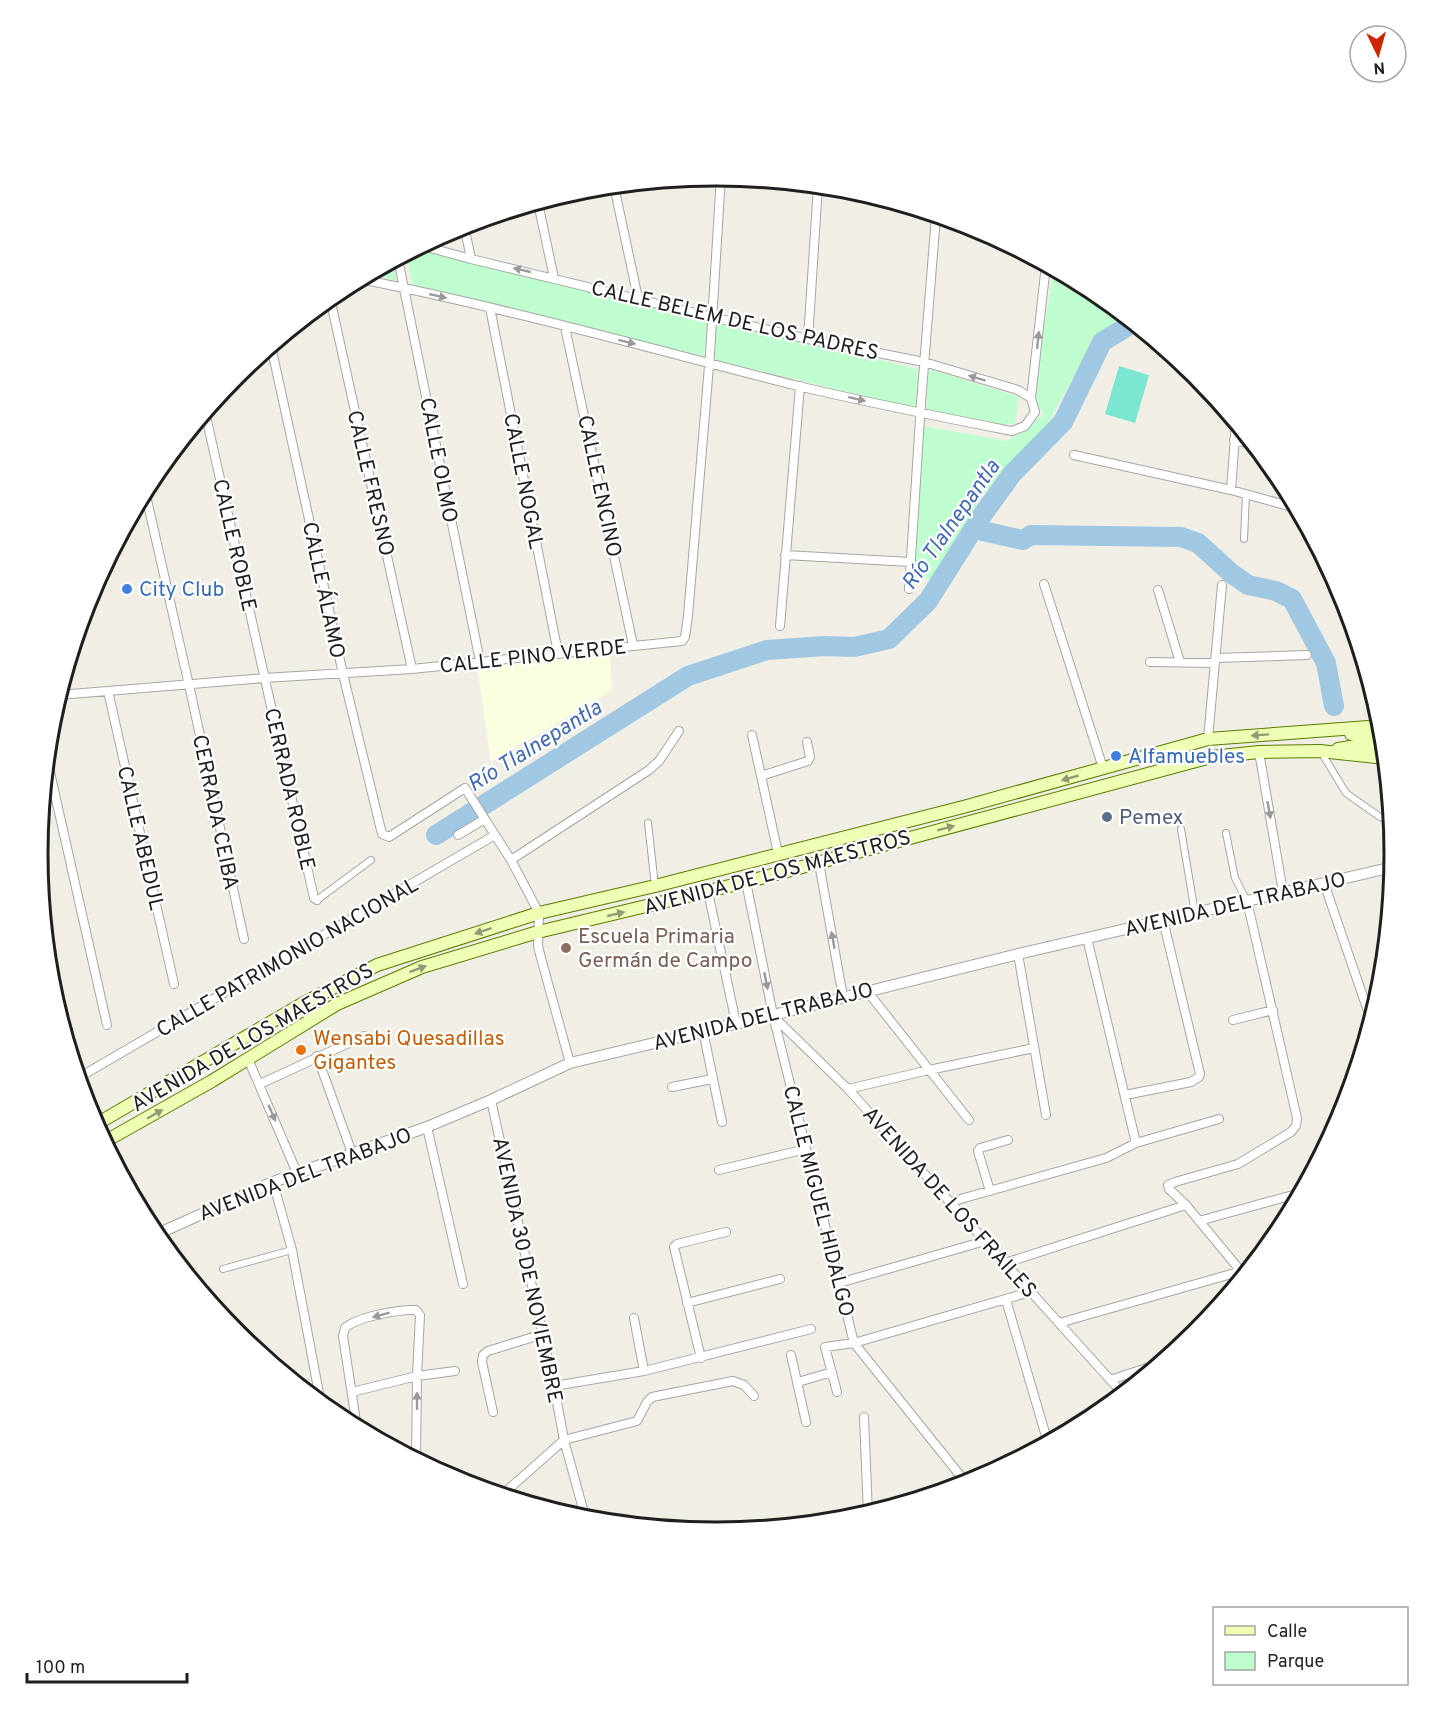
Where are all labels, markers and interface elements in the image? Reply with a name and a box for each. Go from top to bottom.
north arrow [1348,24,1408,84]
text: N [1373,56,1386,77]
one-way arrow [513,265,531,275]
street label: CALLE BELEM DE LOS PADRES [588,275,881,368]
one-way arrow [428,291,447,301]
one-way arrow [1033,331,1043,350]
one-way arrow [618,338,636,348]
one-way arrow [968,373,986,382]
street label: CALLE OLMO [412,395,463,525]
one-way arrow [848,395,867,404]
street label: CALLE FRESNO [340,408,399,559]
street label: CALLE NOGAL [496,411,549,552]
street label: CALLE ENCINO [570,413,627,560]
water label: Río Tlalnepantla [897,454,1007,596]
street label: CALLE ROBLE [205,476,262,614]
street label: CALLE ÁLAMO [295,519,351,661]
place label: City Club [139,577,224,604]
marker: City Club [120,582,134,596]
street label: CALLE PINO VERDE [438,634,628,681]
water label: Río Tlalnepantla [463,695,608,799]
street label: CERRADA ROBLE [257,705,320,873]
one-way arrow [1250,731,1269,740]
street label: CERRADA CEIBA [185,732,244,892]
place label: Alfamuebles [1128,744,1245,771]
marker: Alfamuebles [1109,749,1123,763]
street label: CALLE ABEDUL [110,763,169,914]
one-way arrow [1061,773,1079,783]
one-way arrow [1265,800,1274,819]
place label: Pemex [1119,805,1184,832]
marker: Pemex [1100,810,1114,824]
one-way arrow [937,822,956,832]
street label: AVENIDA DE LOS MAESTROS [641,825,914,922]
street label: AVENIDA DEL TRABAJO [1122,867,1349,944]
street label: CALLE PATRIMONIO NACIONAL [152,872,424,1045]
one-way arrow [606,908,625,918]
place label: Escuela Primaria Germán de Campo [578,924,753,975]
one-way arrow [474,926,492,936]
one-way arrow [828,930,837,949]
marker: Escuela Primaria Germán de Campo [559,941,573,955]
street label: AVENIDA DE LOS MAESTROS [127,958,379,1119]
one-way arrow [409,964,427,974]
one-way arrow [762,971,771,990]
street label: AVENIDA DEL TRABAJO [650,977,876,1058]
place label: Wensabi Quesadillas Gigantes [313,1026,504,1077]
marker: Wensabi Quesadillas Gigantes [294,1043,308,1057]
street label: CALLE MIGUEL HIDALGO [776,1083,859,1320]
street label: AVENIDA DE LOS FRAILES [856,1102,1042,1304]
one-way arrow [267,1104,277,1122]
one-way arrow [147,1109,164,1119]
street label: AVENIDA DEL TRABAJO [195,1122,416,1229]
street label: AVENIDA 30 DE NOVIEMBRE [485,1135,568,1406]
one-way arrow [371,1311,390,1321]
one-way arrow [412,1392,422,1411]
legend [1213,1607,1408,1685]
text: Calle [1267,1621,1307,1644]
scale bar [27,1646,188,1684]
text: Parque [1267,1651,1324,1674]
text: 100 m [36,1657,85,1680]

